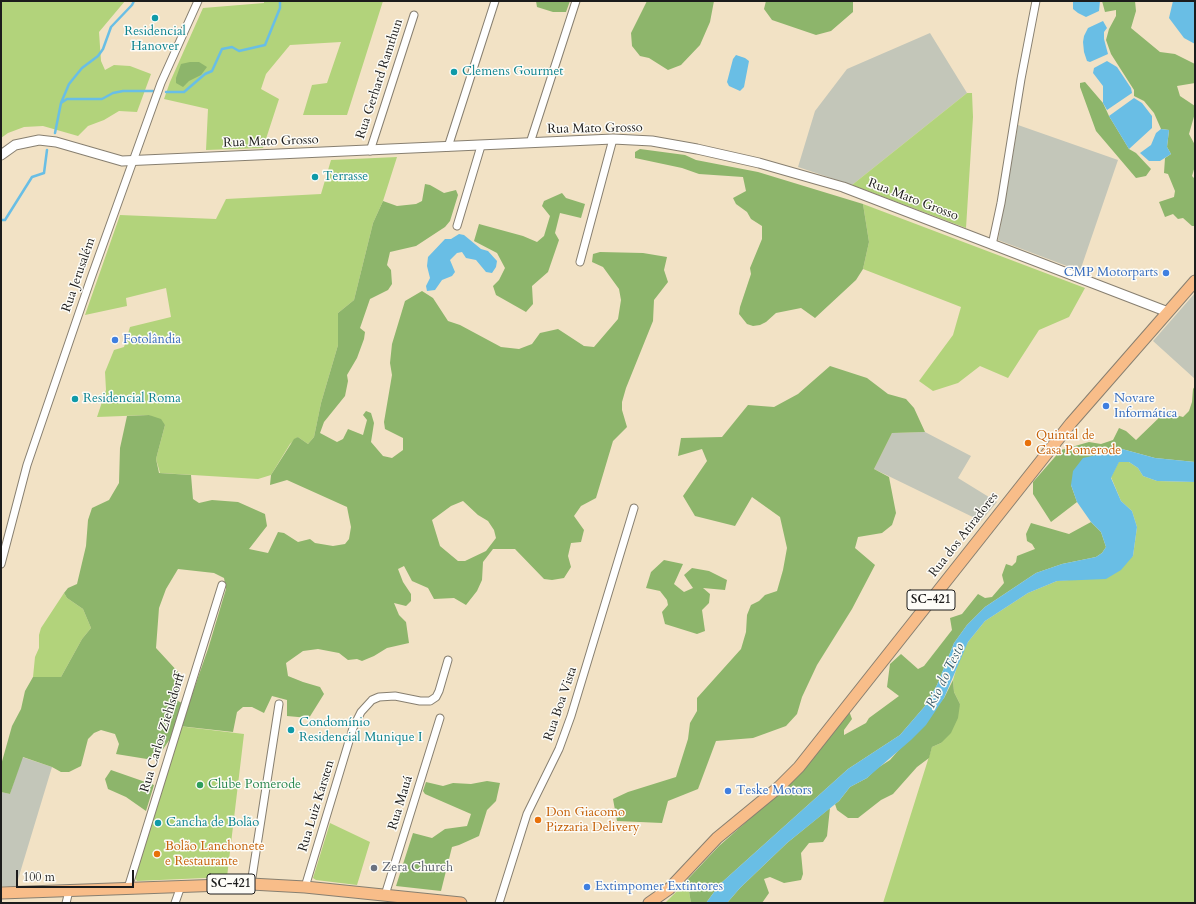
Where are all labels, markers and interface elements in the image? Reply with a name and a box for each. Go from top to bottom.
marker: Residencial Hanover [150,13,160,23]
street label: Rua Gerhard Ramthun [353,17,407,141]
place label: Residencial Hanover [124,24,186,55]
place label: Clemens Gourmet [462,64,563,80]
marker: Clemens Gourmet [449,67,459,77]
street label: Rua Mato Grosso [547,120,643,138]
street label: Rua Mato Grosso [223,133,319,151]
place label: Terrasse [323,169,368,185]
marker: Terrasse [310,172,320,182]
street label: Rua Mato Grosso [866,176,960,224]
street label: Rua Jerusalém [59,236,99,314]
place label: CMP Motorparts [1064,265,1158,281]
marker: CMP Motorparts [1161,268,1171,278]
place label: Fotolândia [123,332,181,348]
marker: Fotolândia [110,335,120,345]
place label: Residencial Roma [83,391,181,407]
place label: Novare Informática [1114,391,1177,422]
marker: Residencial Roma [70,394,80,404]
marker: Novare Informática [1101,401,1111,411]
place label: Quintal de Casa Pomerode [1036,428,1121,459]
marker: Quintal de Casa Pomerode [1023,438,1033,448]
street label: Rua dos Atiradores [926,489,1002,581]
road number: SC-421 [907,590,955,610]
water label: Rio do Testo [923,641,969,711]
street label: Rua Boa Vista [541,665,581,743]
street label: Rua Carlos Ziehlsdorff [137,672,189,794]
place label: Condomínio Residencial Munique I [299,715,422,746]
marker: Condomínio Residencial Munique I [286,725,296,735]
street label: Rua Luiz Karsten [296,758,338,854]
street label: Rua Mauá [385,774,417,832]
place label: Clube Pomerode [208,777,301,793]
marker: Clube Pomerode [195,780,205,790]
place label: Teske Motors [736,783,812,799]
marker: Teske Motors [723,786,733,796]
place label: Don Giacomo Pizzaria Delivery [546,805,640,836]
place label: Cancha de Bolão [166,815,259,831]
marker: Don Giacomo Pizzaria Delivery [533,815,543,825]
marker: Cancha de Bolão [153,818,163,828]
place label: Bolão Lanchonete e Restaurante [165,839,265,870]
marker: Bolão Lanchonete e Restaurante [152,849,162,859]
place label: Zera Church [382,860,453,876]
scale bar [18,862,136,888]
marker: Zera Church [369,863,379,873]
text: 100 m [23,869,55,885]
road number: SC-421 [207,874,255,894]
place label: Extimpomer Extintores [595,879,723,895]
marker: Extimpomer Extintores [582,882,592,892]

